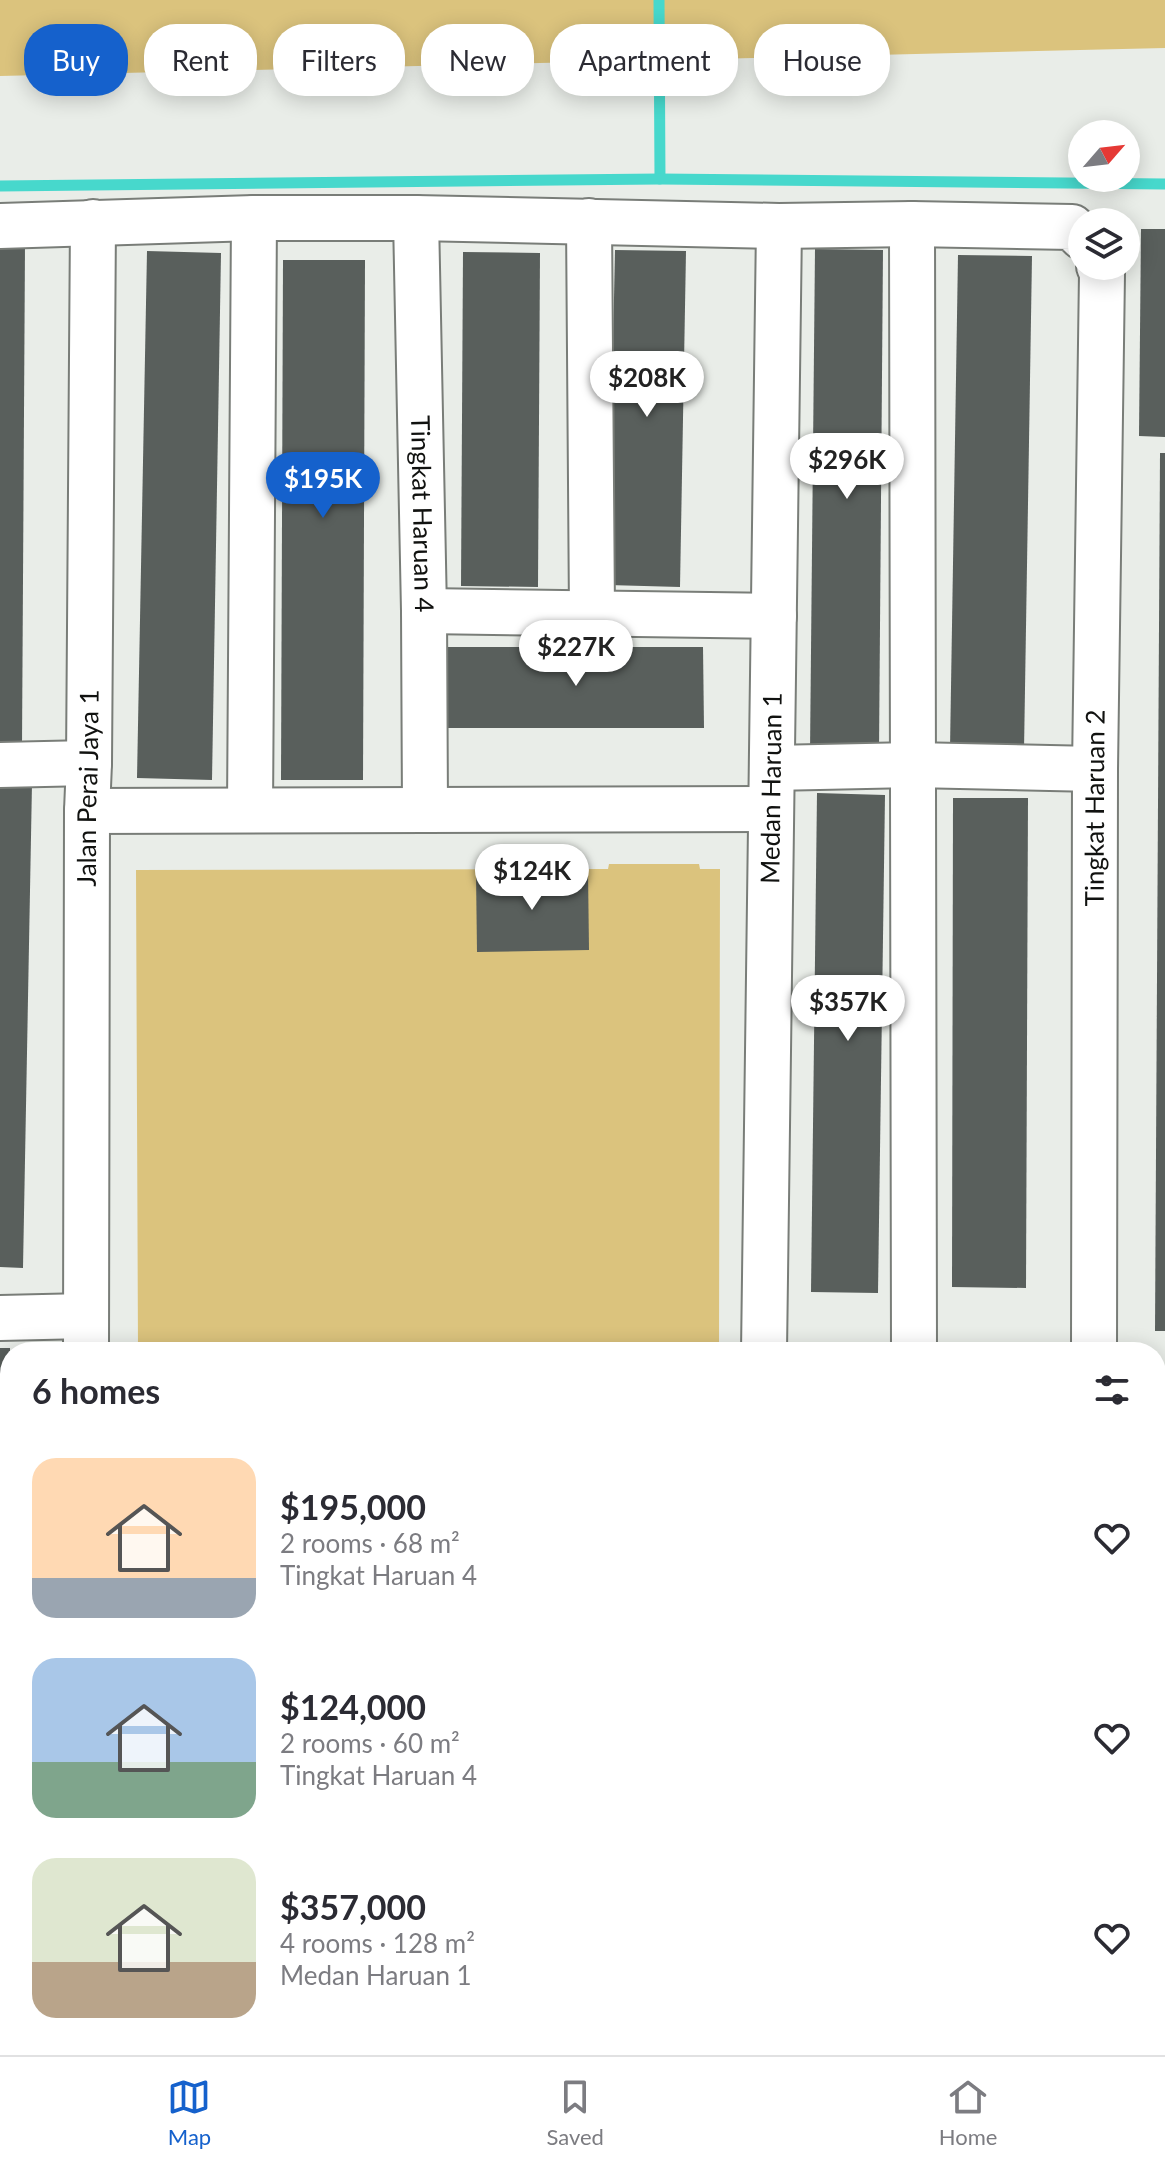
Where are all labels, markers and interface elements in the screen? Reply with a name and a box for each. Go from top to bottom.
chip: Buy [24,24,128,96]
chip: Rent [144,24,257,96]
chip: Filters [273,24,405,96]
chip: New [421,24,534,96]
chip: Apartment [550,24,738,96]
chip: House [754,24,890,96]
north arrow [1068,120,1140,192]
map controls [1068,120,1140,280]
button: layers [1068,208,1140,280]
pin: $208K [591,351,703,419]
text: $208K [608,361,686,393]
street label: Tingkat Haruan 4 [405,415,441,613]
pin: $296K [791,433,903,501]
text: $296K [808,443,886,475]
pin: $195K [267,452,379,520]
text: $195K [284,462,362,494]
pin: $227K [520,620,632,688]
text: $227K [537,630,615,662]
street label: Jalan Perai Jaya 1 [70,689,105,887]
street label: Medan Haruan 1 [753,692,788,884]
street label: Tingkat Haruan 2 [1078,709,1111,907]
pin: $124K [476,844,588,912]
text: $124K [493,854,571,886]
pin: $357K [792,975,904,1043]
text: $357K [809,985,887,1017]
icon: filters [1090,1368,1134,1412]
text: 6 homes [32,1370,160,1411]
text: $195,000 [280,1486,426,1527]
icon: home [96,1490,192,1586]
icon: heart [1090,1516,1134,1560]
text: 2 rooms · 68 m² [280,1527,460,1559]
text: Tingkat Haruan 4 [280,1559,477,1591]
text: $124,000 [280,1686,426,1727]
icon: home [96,1690,192,1786]
icon: heart [1090,1716,1134,1760]
text: 2 rooms · 60 m² [280,1727,460,1759]
text: Tingkat Haruan 4 [280,1759,477,1791]
text: $357,000 [280,1886,426,1927]
icon: home [96,1890,192,1986]
icon: heart [1090,1916,1134,1960]
text: 4 rooms · 128 m² [280,1927,475,1959]
text: Medan Haruan 1 [280,1959,472,1991]
tab: Map [167,2075,211,2150]
tab: Saved [546,2075,604,2150]
tab: Home [939,2075,997,2150]

